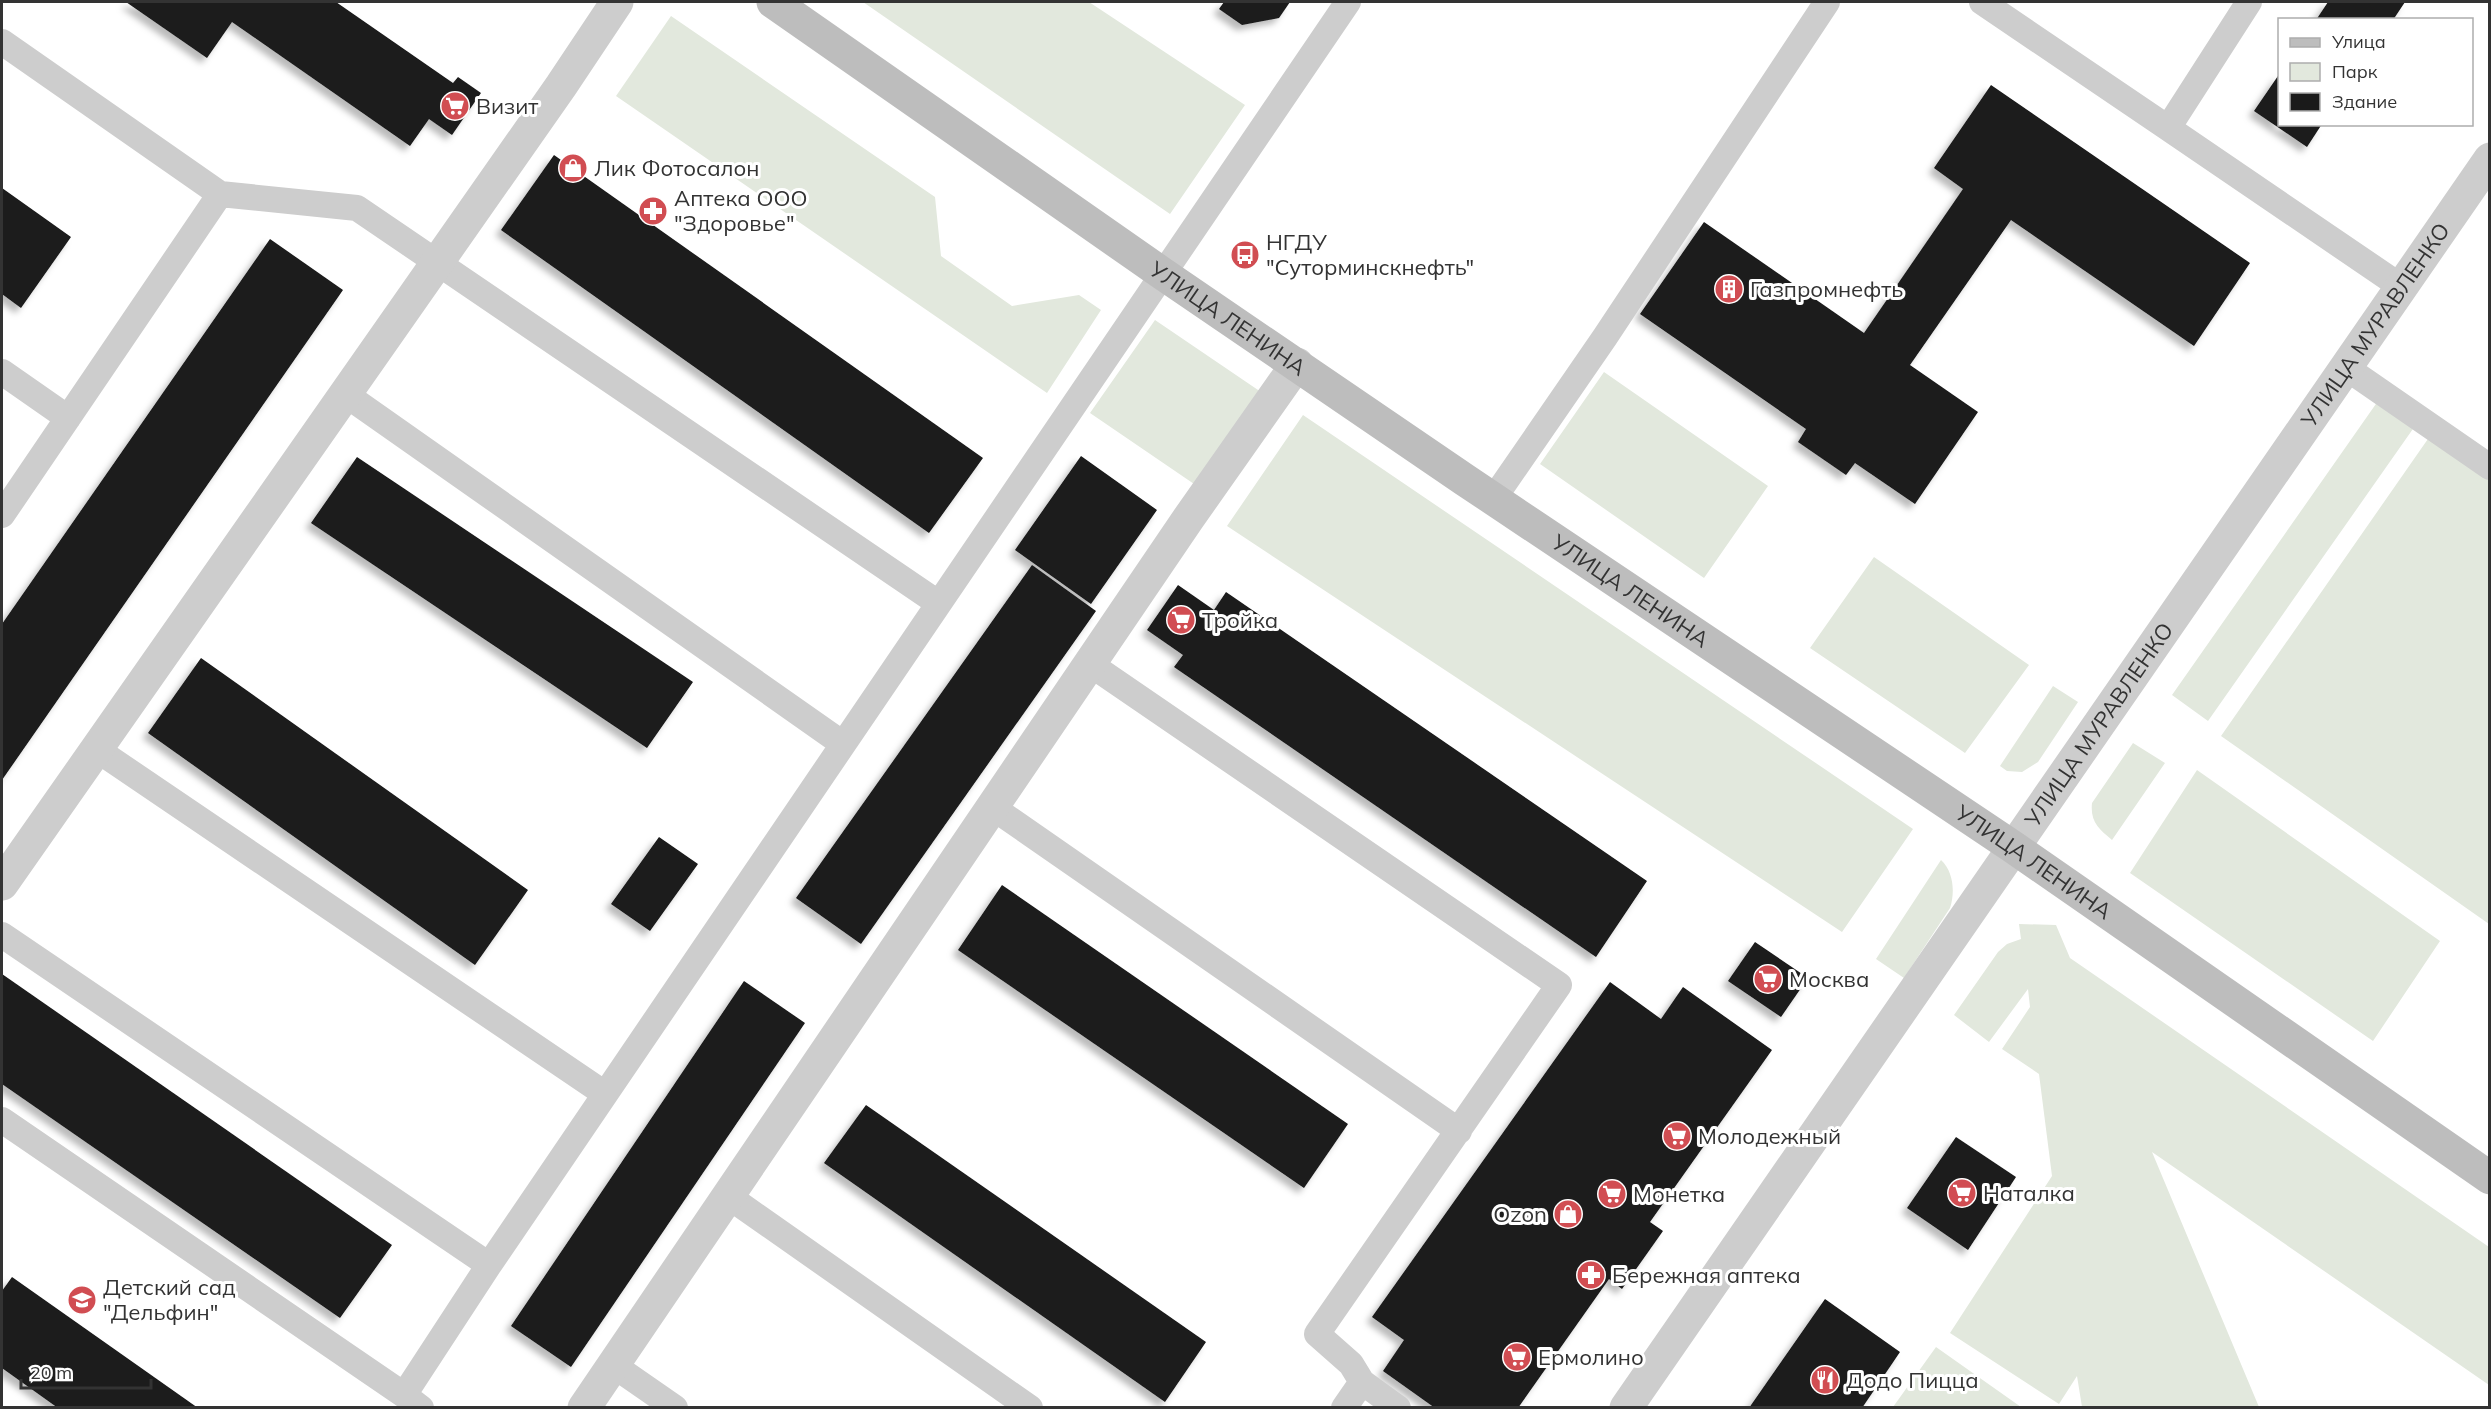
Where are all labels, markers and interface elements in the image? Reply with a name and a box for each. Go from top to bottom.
legend [2278,18,2473,126]
text: Улица [2331,30,2386,53]
text: Парк [2332,60,2378,83]
supermarket icon: Визит [439,90,471,122]
text: Здание [2332,90,2397,113]
place label: Визит [476,92,538,120]
shop icon: Лик Фотосалон [557,152,589,184]
place label: Лик Фотосалон [594,154,759,182]
place label: Аптека ООО "Здоровье" [674,184,807,237]
pharmacy icon: Аптека ООО "Здоровье" [637,195,669,227]
street label: УЛИЦА МУРАВЛЕНКО [2294,217,2456,433]
place label: НГДУ "Суторминскнефть" [1266,228,1474,281]
bus stop icon: НГДУ "Суторминскнефть" [1229,239,1261,271]
street label: УЛИЦА ЛЕНИНА [1143,254,1312,381]
building icon: Газпромнефть [1713,273,1745,305]
place label: Газпромнефть [1750,275,1903,303]
street label: УЛИЦА ЛЕНИНА [1545,527,1714,653]
supermarket icon: Тройка [1165,604,1197,636]
place label: Тройка [1202,606,1278,634]
street label: УЛИЦА МУРАВЛЕНКО [2018,617,2179,833]
street label: УЛИЦА ЛЕНИНА [1949,798,2117,925]
supermarket icon: Москва [1752,963,1784,995]
place label: Москва [1789,965,1869,993]
supermarket icon: Молодежный [1661,1120,1693,1152]
place label: Молодежный [1698,1122,1841,1150]
supermarket icon: Наталка [1946,1177,1978,1209]
supermarket icon: Монетка [1596,1178,1628,1210]
place label: Наталка [1983,1179,2075,1207]
place label: Монетка [1633,1180,1725,1208]
shop icon: Ozon [1552,1198,1584,1230]
place label: Ozon [1493,1200,1547,1228]
pharmacy icon: Бережная аптека [1575,1259,1607,1291]
place label: Бережная аптека [1612,1261,1801,1289]
place label: Детский сад "Дельфин" [103,1273,236,1326]
school or university icon: Детский сад "Дельфин" [66,1284,98,1316]
supermarket icon: Ермолино [1501,1341,1533,1373]
place label: Ермолино [1538,1343,1644,1371]
scale bar [21,1352,152,1390]
text: 20 m [30,1361,72,1384]
restaurant icon: Додо Пицца [1809,1364,1841,1396]
place label: Додо Пицца [1846,1366,1979,1394]

